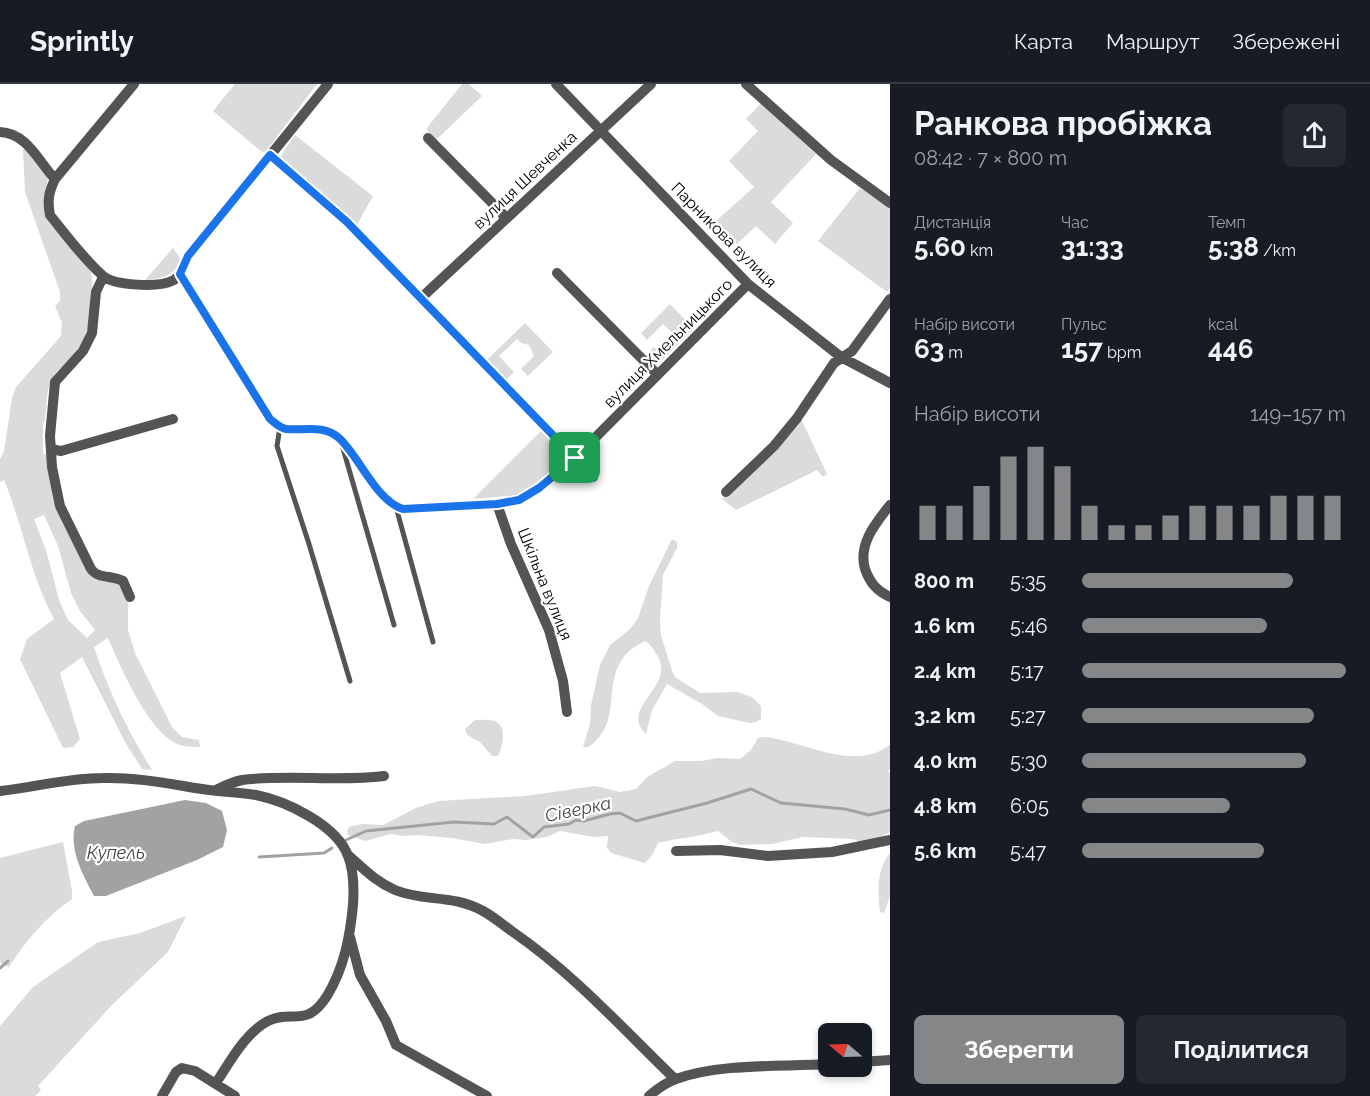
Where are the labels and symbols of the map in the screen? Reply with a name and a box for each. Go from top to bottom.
street label: вулиця Шевченка [469,127,581,233]
street label: Парникова вулиця [667,178,781,292]
street label: вулиця Хмельницького [600,275,736,411]
pin [549,432,600,483]
street label: Шкільна вулиця [514,525,576,643]
water label: Сіверка [543,792,613,826]
water label: Купель [87,842,145,863]
north arrow [818,1023,872,1077]

